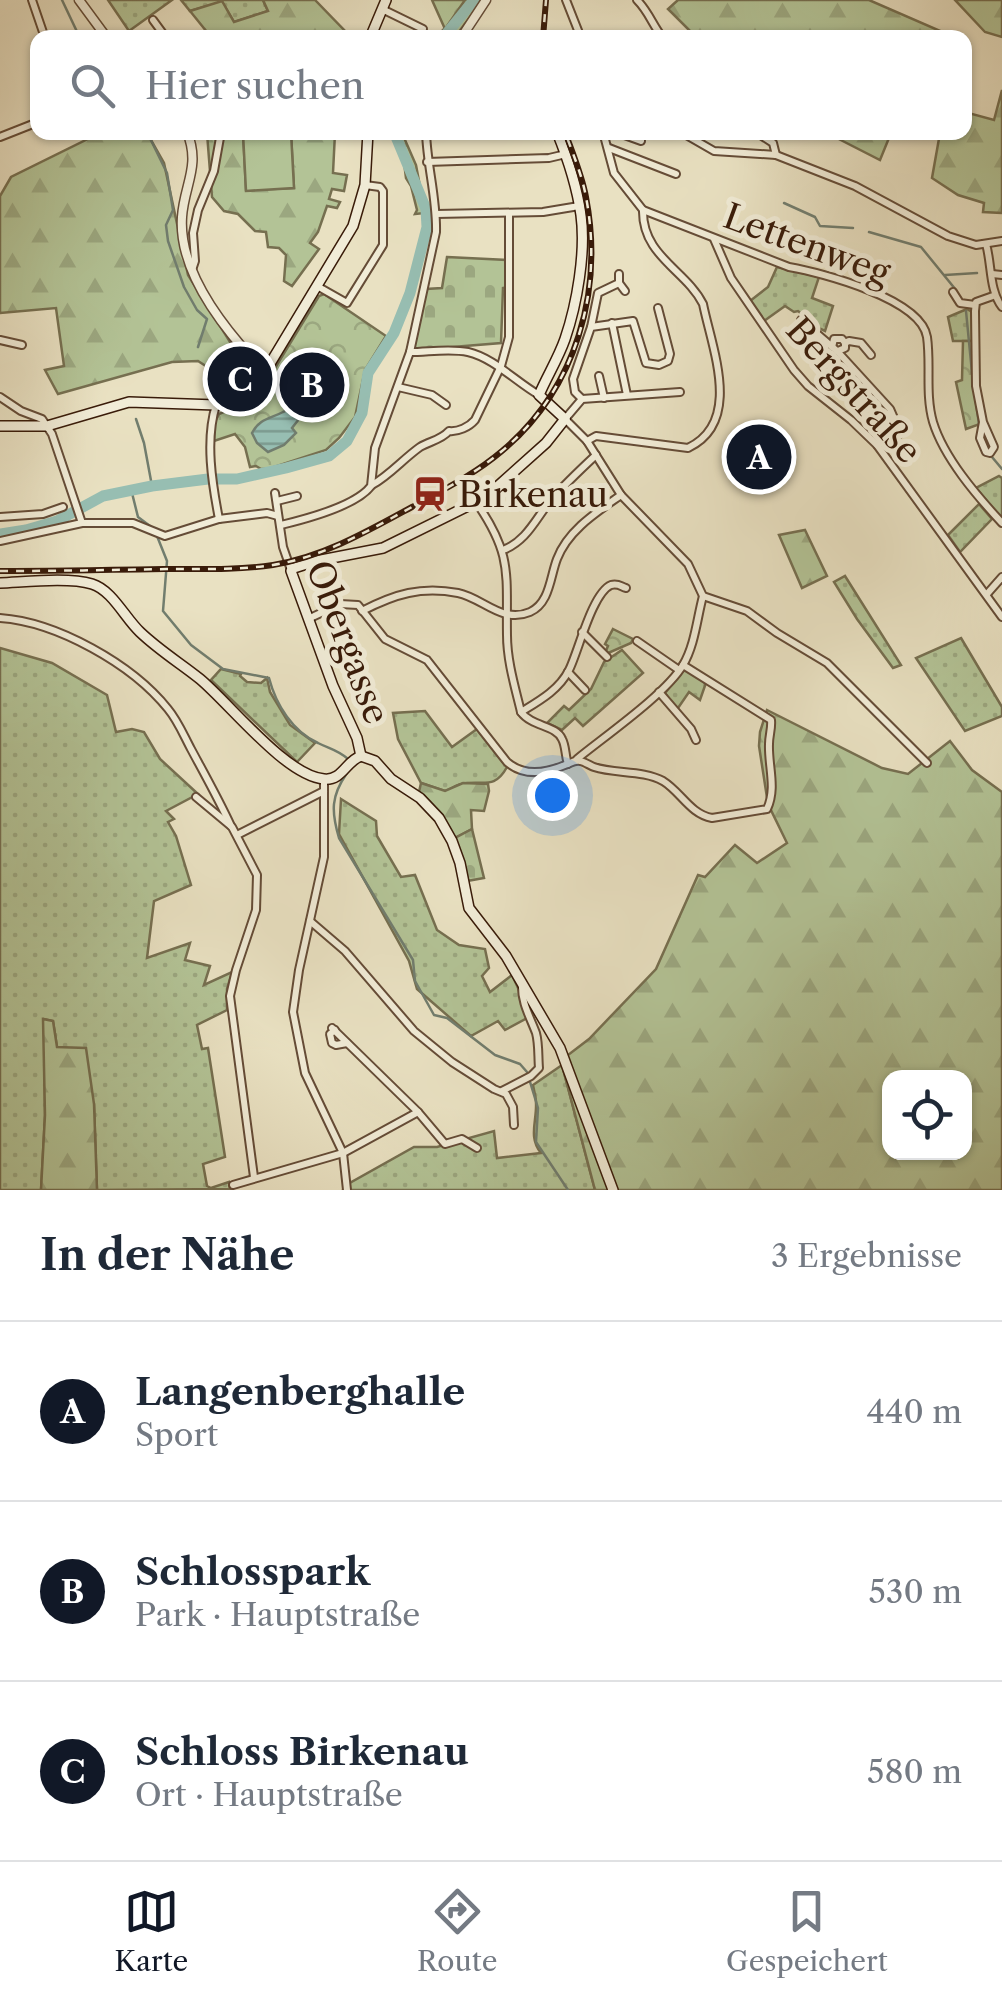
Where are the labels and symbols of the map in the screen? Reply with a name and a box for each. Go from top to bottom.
street label: Lettenweg [718,194,897,294]
street label: Bergstraße [777,308,931,472]
pin: C [208,342,272,416]
pin: B [280,348,344,422]
pin: A [726,420,792,494]
place label: Birkenau [458,473,608,516]
station icon: Birkenau [411,475,449,513]
street label: Obergasse [297,554,399,730]
your location [527,770,578,821]

